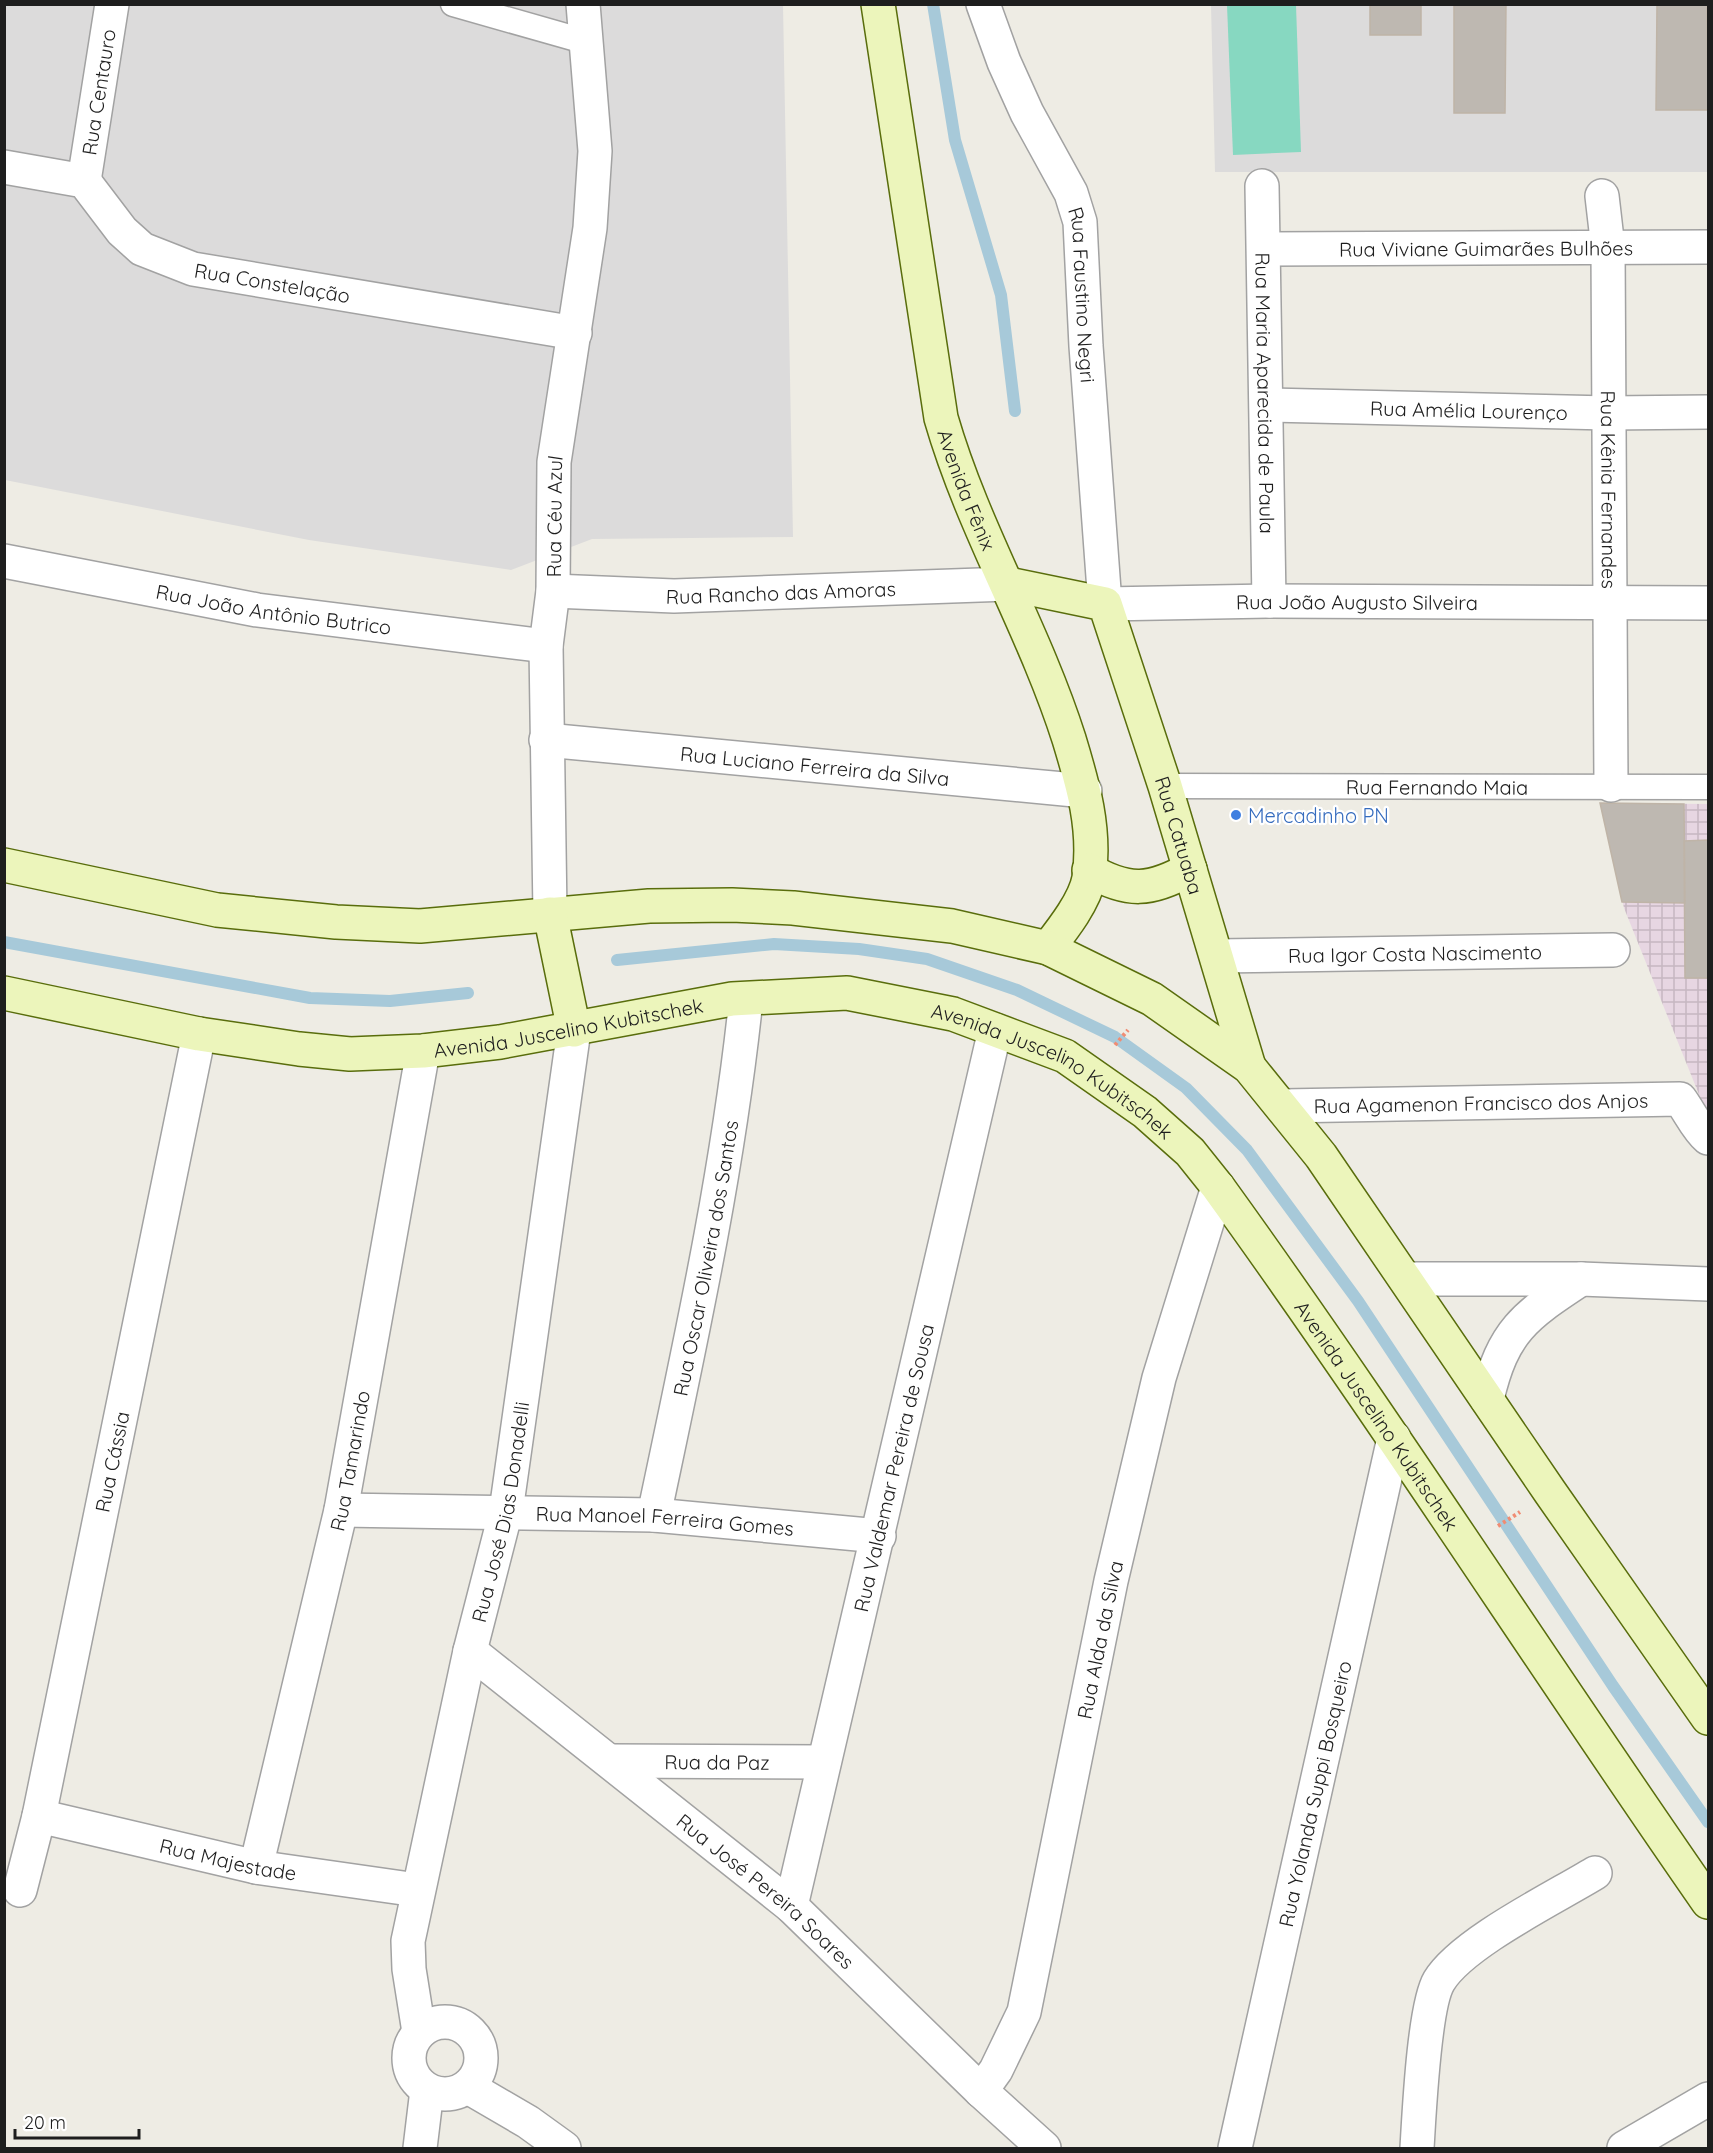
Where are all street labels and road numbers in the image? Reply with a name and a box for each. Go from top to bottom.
street label: Rua Centauro [76,27,120,157]
street label: Rua Faustino Negri [1063,204,1101,383]
street label: Rua Viviane Guimarães Bulhões [1339,235,1633,261]
street label: Rua Maria Aparecida de Paula [1251,252,1280,534]
street label: Rua Constelação [192,257,352,308]
street label: Rua Kênia Fernandes [1596,391,1622,589]
street label: Rua Amélia Lourenço [1370,395,1568,425]
street label: Avenida Fênix [933,426,1002,554]
street label: Rua Céu Azul [541,454,567,578]
street label: Rua Rancho das Amoras [665,576,896,609]
street label: Rua João Antônio Butrico [154,578,393,639]
street label: Rua João Augusto Silveira [1236,588,1478,614]
street label: Rua Luciano Ferreira da Silva [679,740,950,791]
street label: Rua Catuaba [1150,773,1209,897]
street label: Rua Fernando Maia [1346,774,1528,799]
street label: Rua Igor Costa Nascimento [1288,939,1542,967]
street label: Avenida Juscelino Kubitschek [432,992,705,1062]
street label: Avenida Juscelino Kubitschek [929,997,1179,1144]
street label: Rua Agamenon Francisco dos Anjos [1313,1087,1648,1118]
street label: Rua Oscar Oliveira dos Santos [667,1118,743,1398]
street label: Avenida Juscelino Kubitschek [1290,1295,1465,1535]
street label: Rua Valdemar Pereira de Sousa [847,1321,939,1614]
street label: Rua Tamarindo [324,1388,375,1534]
street label: Rua José Dias Donadelli [465,1400,534,1625]
street label: Rua Cássia [89,1409,134,1514]
street label: Rua Manoel Ferreira Gomes [535,1501,795,1540]
street label: Rua Alda da Silva [1071,1558,1128,1721]
street label: Rua Yolanda Suppi Bosqueiro [1272,1658,1356,1929]
street label: Rua da Paz [664,1749,770,1774]
street label: Rua José Pereira Soares [672,1808,860,1974]
street label: Rua Majestade [157,1832,298,1885]

